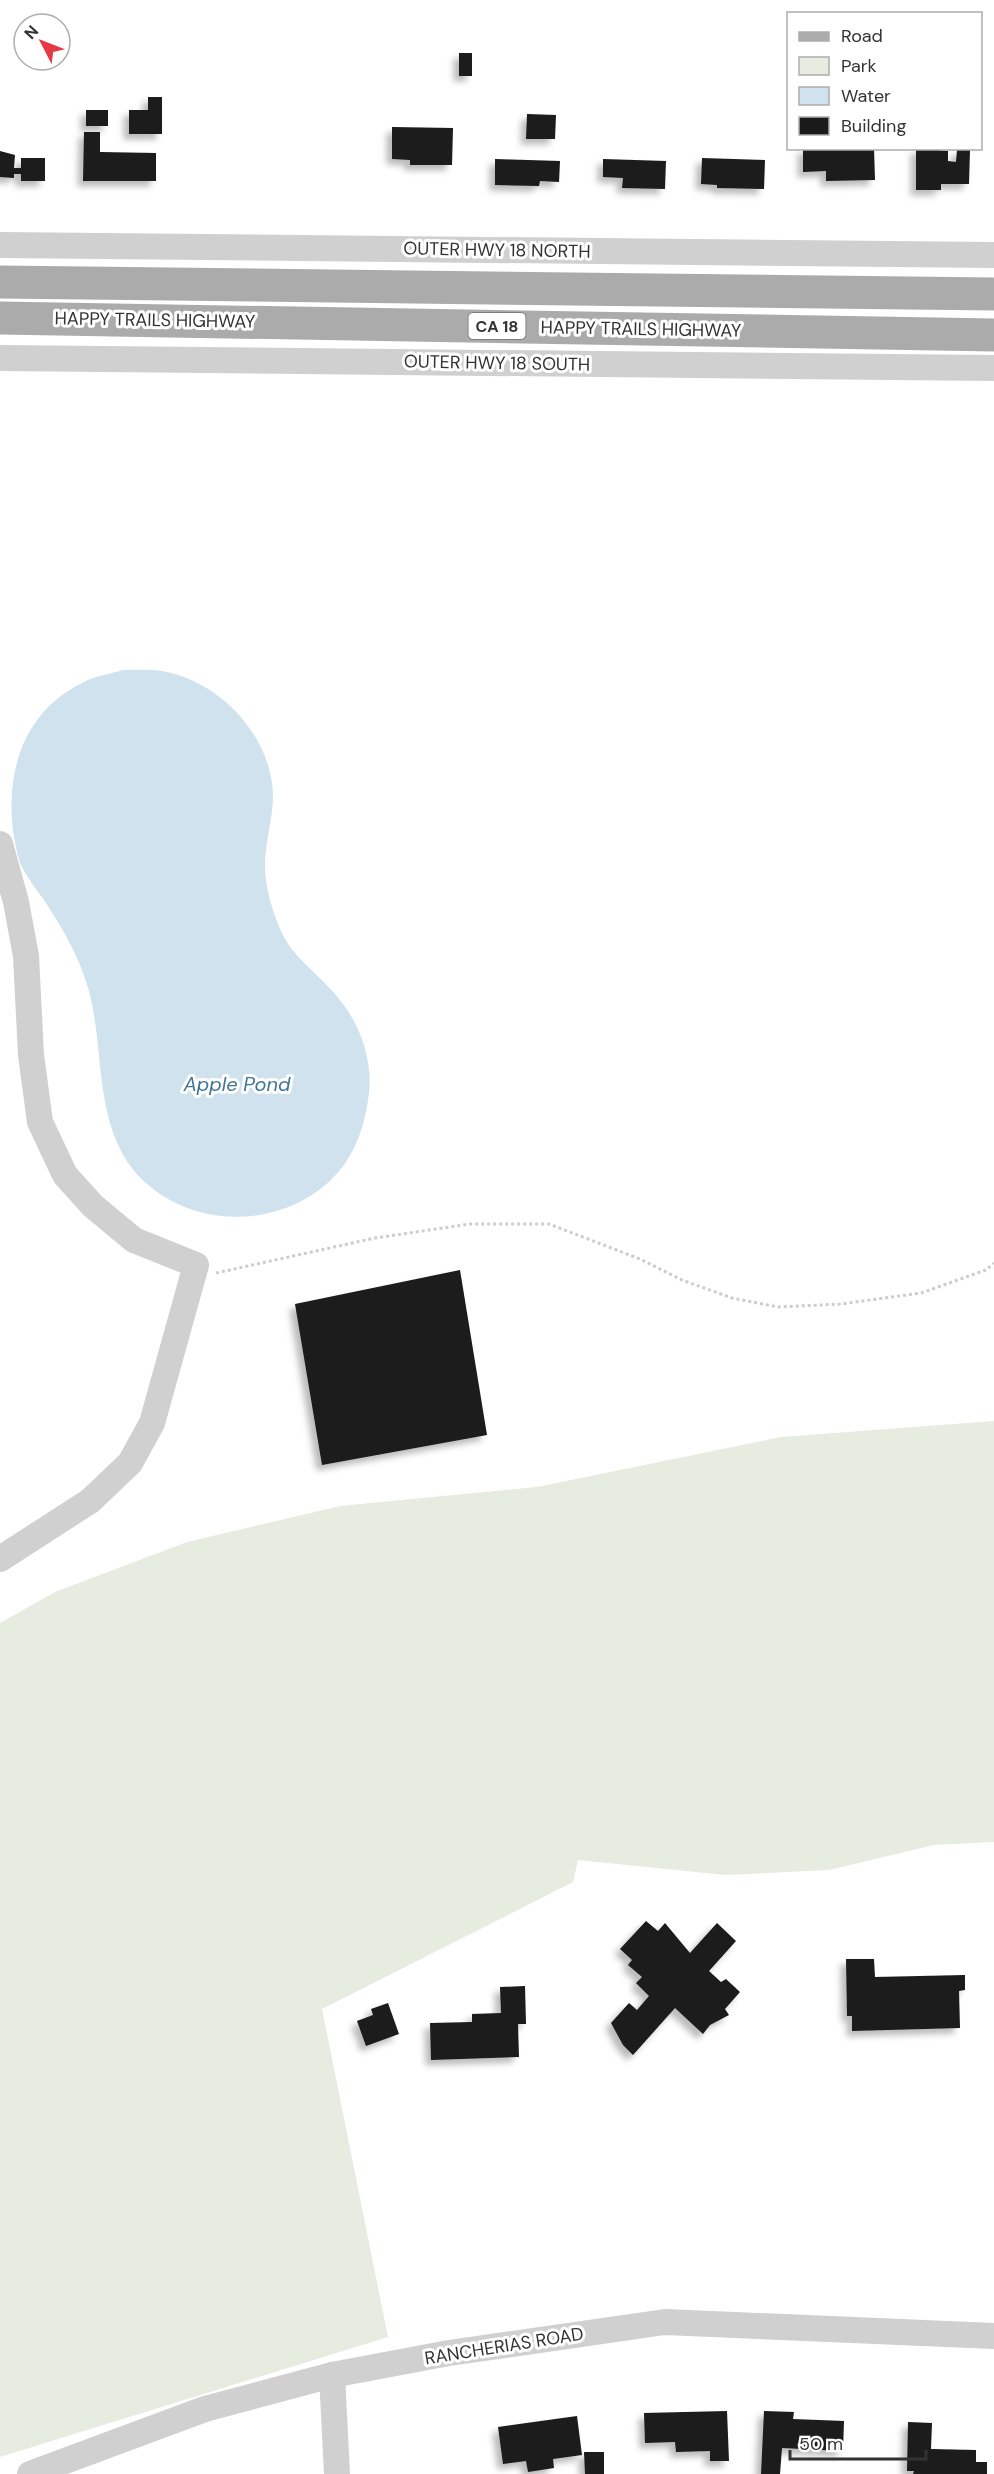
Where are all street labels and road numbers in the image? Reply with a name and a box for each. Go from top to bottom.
street label: OUTER HWY 18 NORTH [403,236,591,264]
street label: HAPPY TRAILS HIGHWAY [54,306,256,334]
road number: CA 18 [468,313,526,339]
street label: HAPPY TRAILS HIGHWAY [540,315,742,343]
street label: OUTER HWY 18 SOUTH [404,349,590,377]
street label: RANCHERIAS ROAD [423,2322,585,2370]

